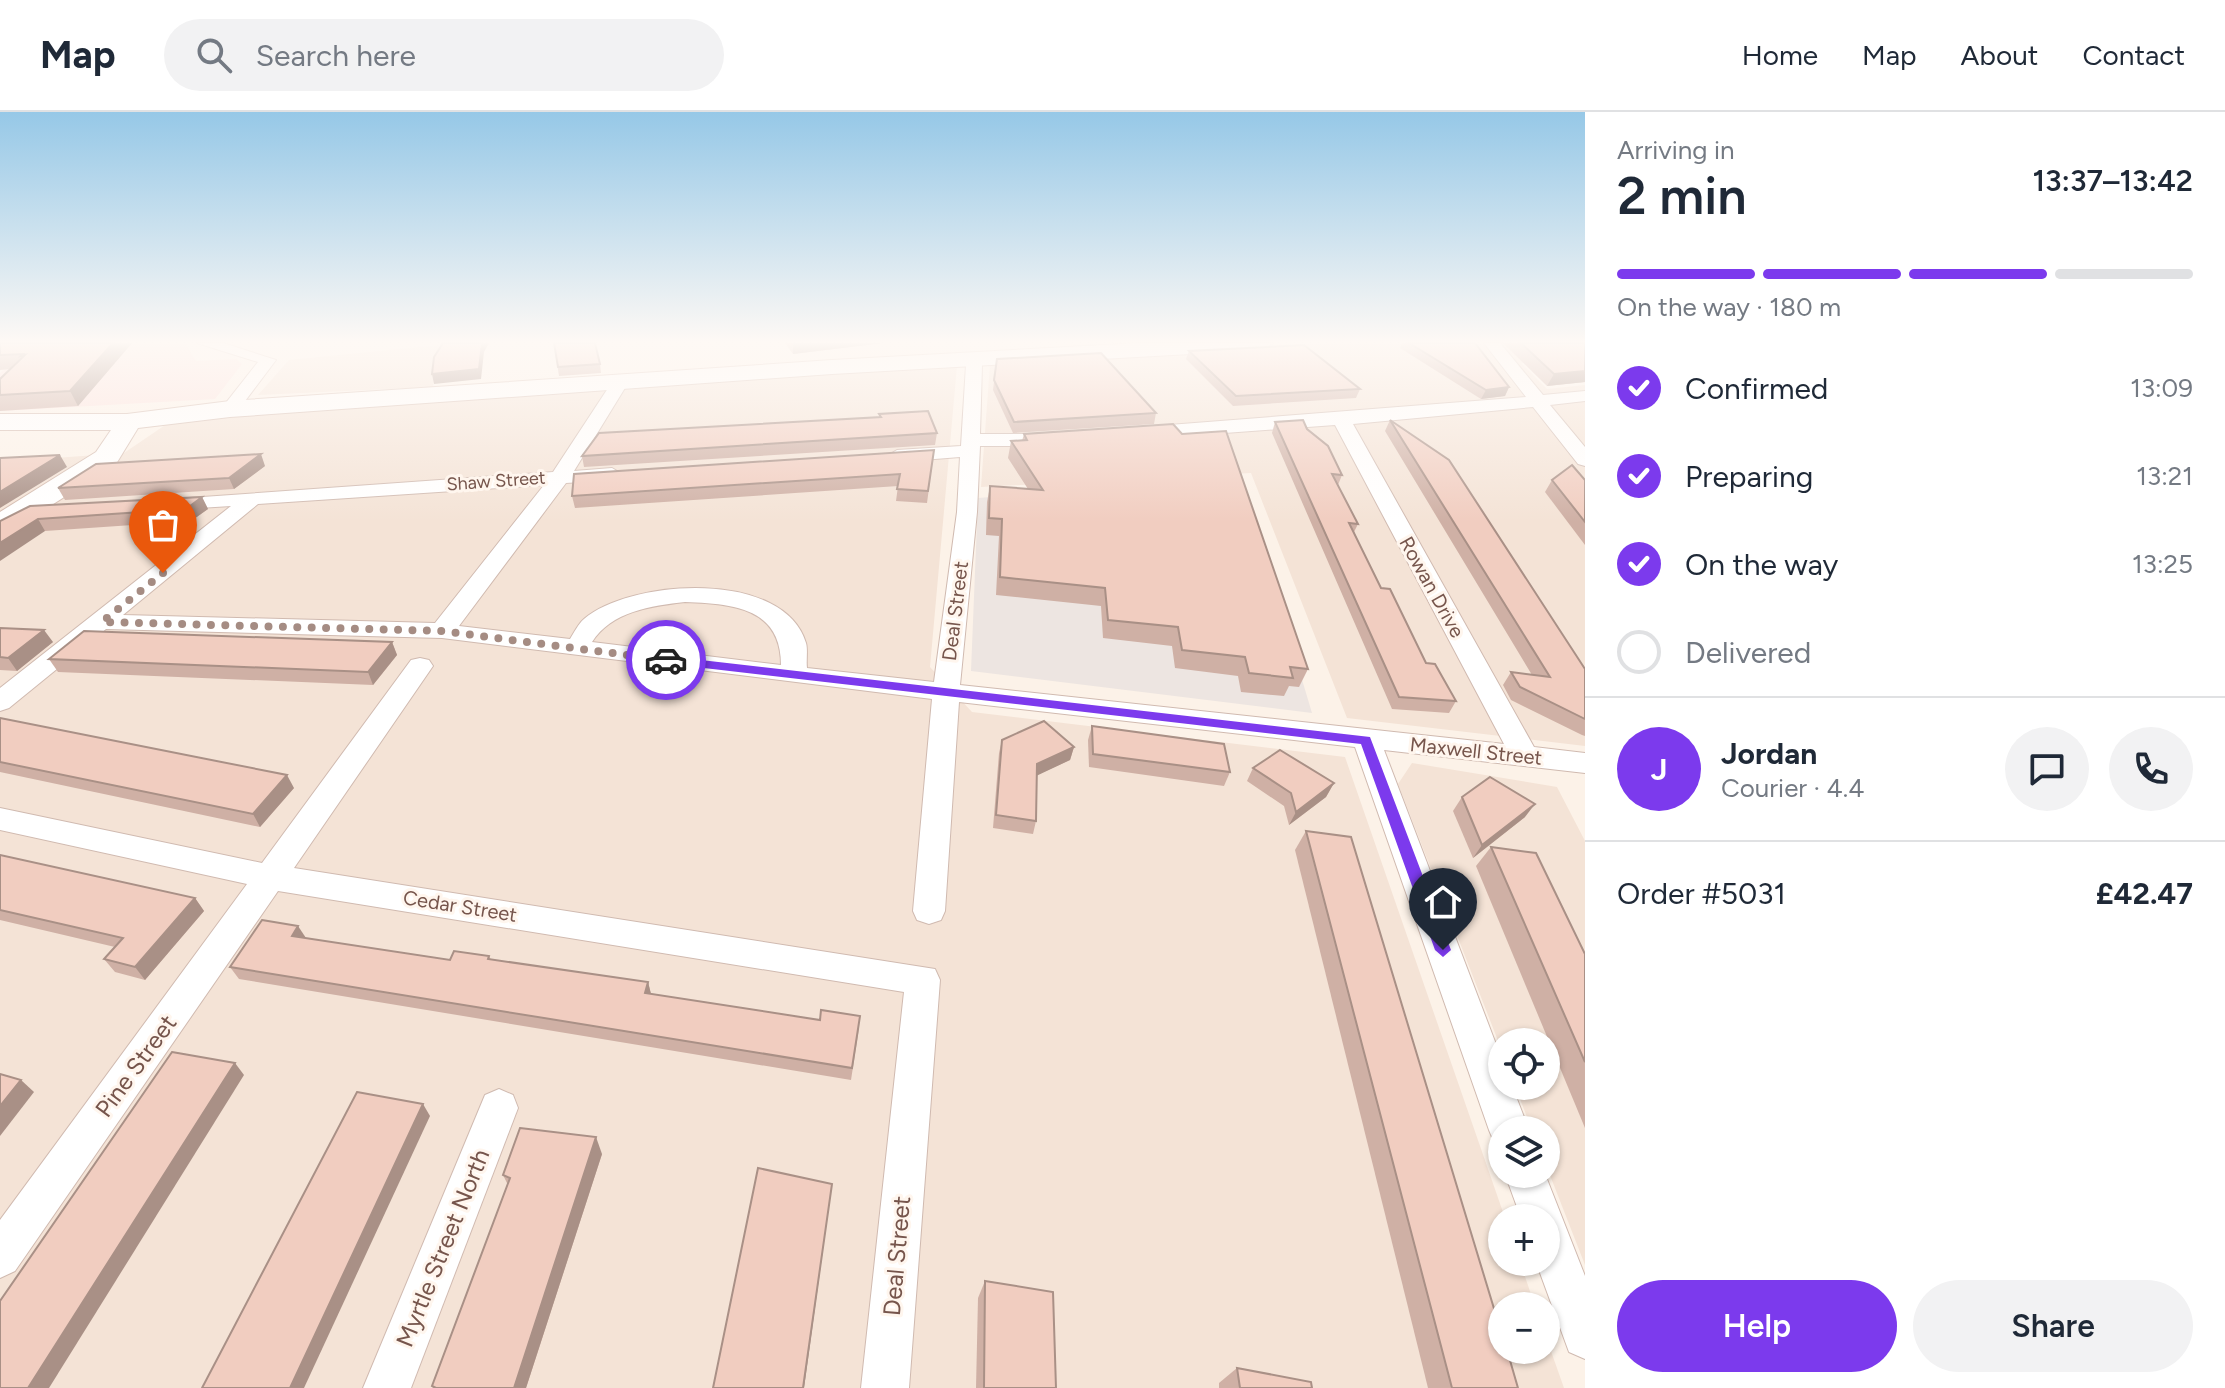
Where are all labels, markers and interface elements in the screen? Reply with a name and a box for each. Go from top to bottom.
search box [164,19,724,91]
text: Map [40,32,116,78]
icon: search [192,33,236,77]
text: Search here [256,37,416,74]
text: Home [1742,38,1818,72]
text: Map [1862,38,1917,72]
text: About [1961,38,2038,72]
text: Contact [2082,38,2185,72]
text: Arriving in [1617,134,1735,166]
text: 13:37–13:42 [2032,162,2193,199]
text: 2 min [1617,165,1746,227]
text: On the way · 180 m [1617,291,1841,323]
icon: check [1617,366,1661,410]
text: Confirmed [1685,370,1828,407]
text: 13:09 [2130,372,2193,404]
icon: check [1617,454,1661,498]
text: Preparing [1685,458,1813,495]
text: 13:21 [2136,460,2193,492]
street label: Shaw Street [446,467,546,495]
pin [129,491,197,573]
icon: bag [141,503,185,547]
street label: Rowan Drive [1394,532,1470,642]
icon: check [1617,542,1661,586]
text: On the way [1685,546,1838,583]
text: 13:25 [2132,548,2193,580]
street label: Deal Street [937,560,973,662]
courier [626,620,706,700]
text: Delivered [1685,634,1811,671]
icon: car [644,638,688,682]
button: chat [2005,727,2089,811]
button: phone [2109,727,2193,811]
street label: Maxwell Street [1409,732,1543,770]
text: Jordan [1721,735,1817,772]
text: J [1651,751,1667,788]
text: Courier · 4.4 [1721,772,1864,804]
pin [1409,868,1477,950]
text: Order #5031 [1617,875,1786,912]
text: £42.47 [2096,875,2193,912]
icon: home [1421,880,1465,924]
street label: Cedar Street [401,885,519,927]
street label: Pine Street [89,1009,182,1122]
map controls [1488,1028,1560,1364]
button: locate [1488,1028,1560,1100]
button: layers [1488,1116,1560,1188]
street label: Myrtle Street North [390,1145,495,1351]
street label: Deal Street [877,1195,916,1317]
button: + [1488,1204,1560,1276]
button: Help [1617,1280,1897,1372]
button: Share [1913,1280,2193,1372]
button: − [1488,1292,1560,1364]

